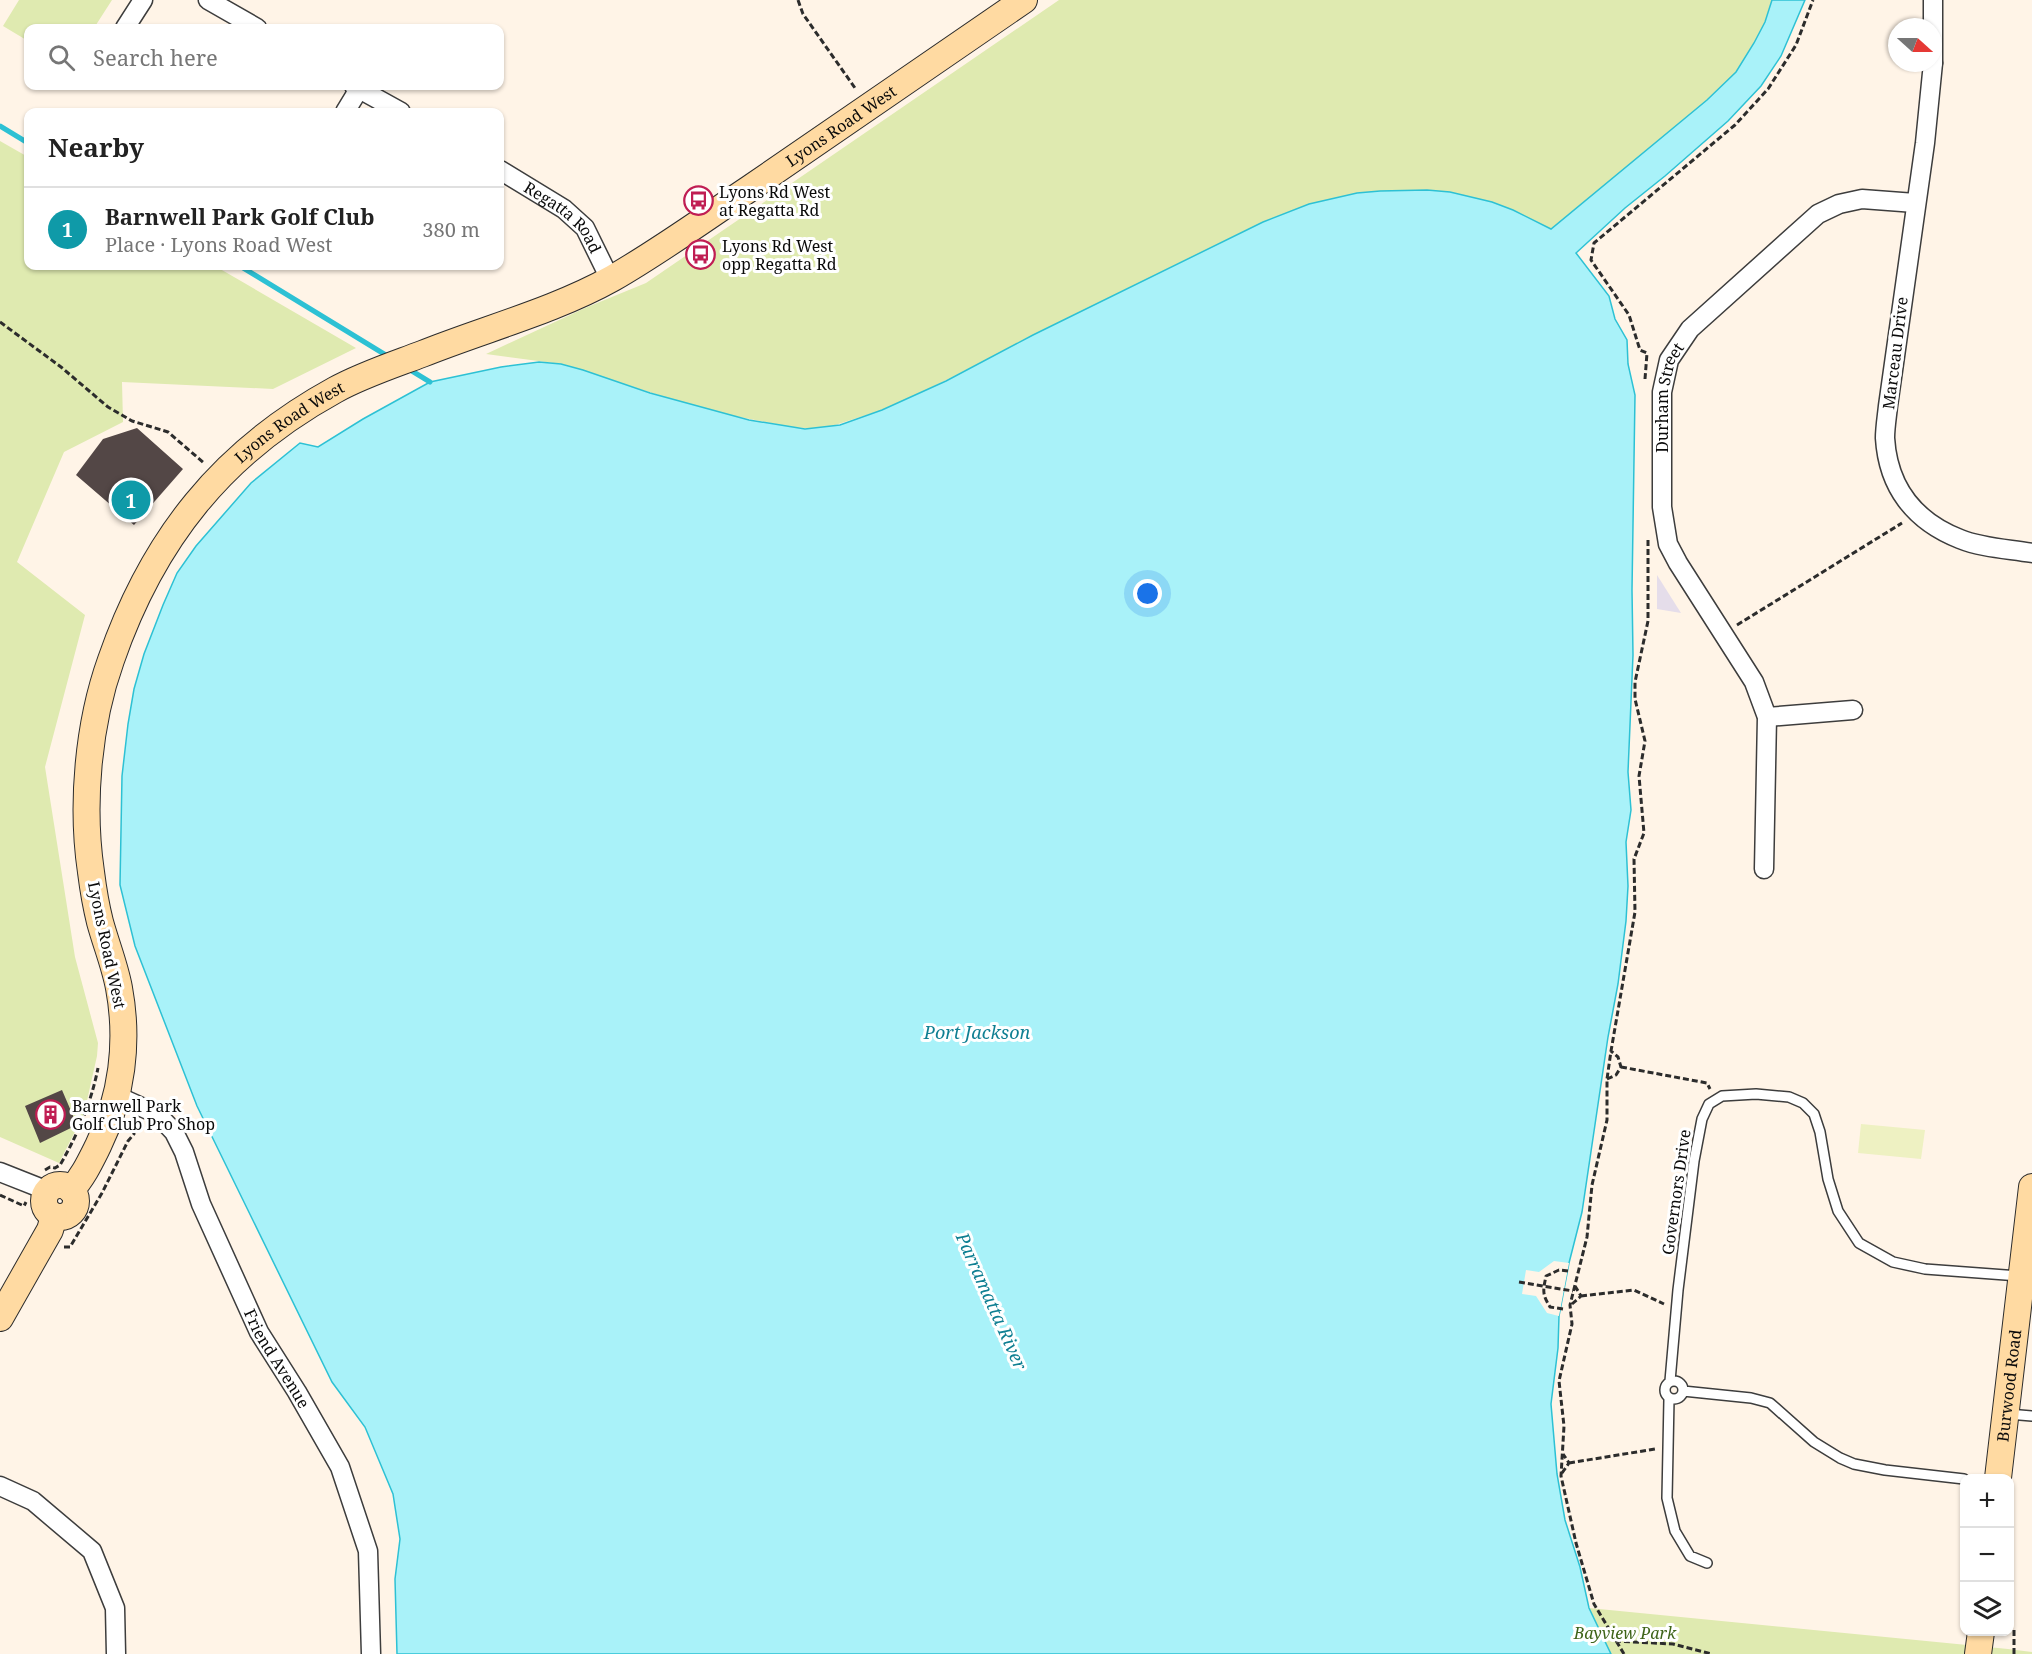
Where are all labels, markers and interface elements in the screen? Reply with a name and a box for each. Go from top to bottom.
north arrow [1888,18,1942,72]
search box [24,24,504,90]
icon: search [45,41,78,74]
text: Search here [93,42,218,72]
street label: Lyons Road West [781,80,901,172]
text: Nearby [48,129,144,165]
street label: Regatta Road [520,176,607,257]
place label: Lyons Rd West at Regatta Rd [719,181,831,221]
bus stop icon: Lyons Rd West at Regatta Rd [682,185,714,217]
text: Barnwell Park Golf Club [105,201,375,231]
text: 1 [62,216,73,243]
text: 380 m [422,216,480,243]
text: Place · Lyons Road West [105,231,332,258]
place label: Lyons Rd West opp Regatta Rd [722,235,837,275]
bus stop icon: Lyons Rd West opp Regatta Rd [685,239,717,271]
street label: Marceau Drive [1877,295,1913,411]
street label: Durham Street [1651,338,1689,453]
street label: Lyons Road West [230,376,348,468]
pin: 1 [112,478,150,522]
your location [1133,579,1162,608]
street label: Lyons Road West [83,879,131,1011]
water label: Port Jackson [923,1020,1030,1044]
place label: Barnwell Park Golf Club Pro Shop [72,1095,215,1135]
building icon: Barnwell Park Golf Club Pro Shop [35,1099,67,1131]
street label: Governors Drive [1656,1128,1696,1256]
water label: Parramatta River [951,1228,1033,1374]
street label: Friend Avenue [239,1305,315,1412]
street label: Burwood Road [1991,1328,2026,1443]
map controls [1960,1474,2014,1636]
button: + [1960,1474,2014,1528]
button: − [1960,1528,2014,1582]
button: layers [1960,1582,2014,1636]
park label: Bayview Park [1573,1622,1677,1644]

